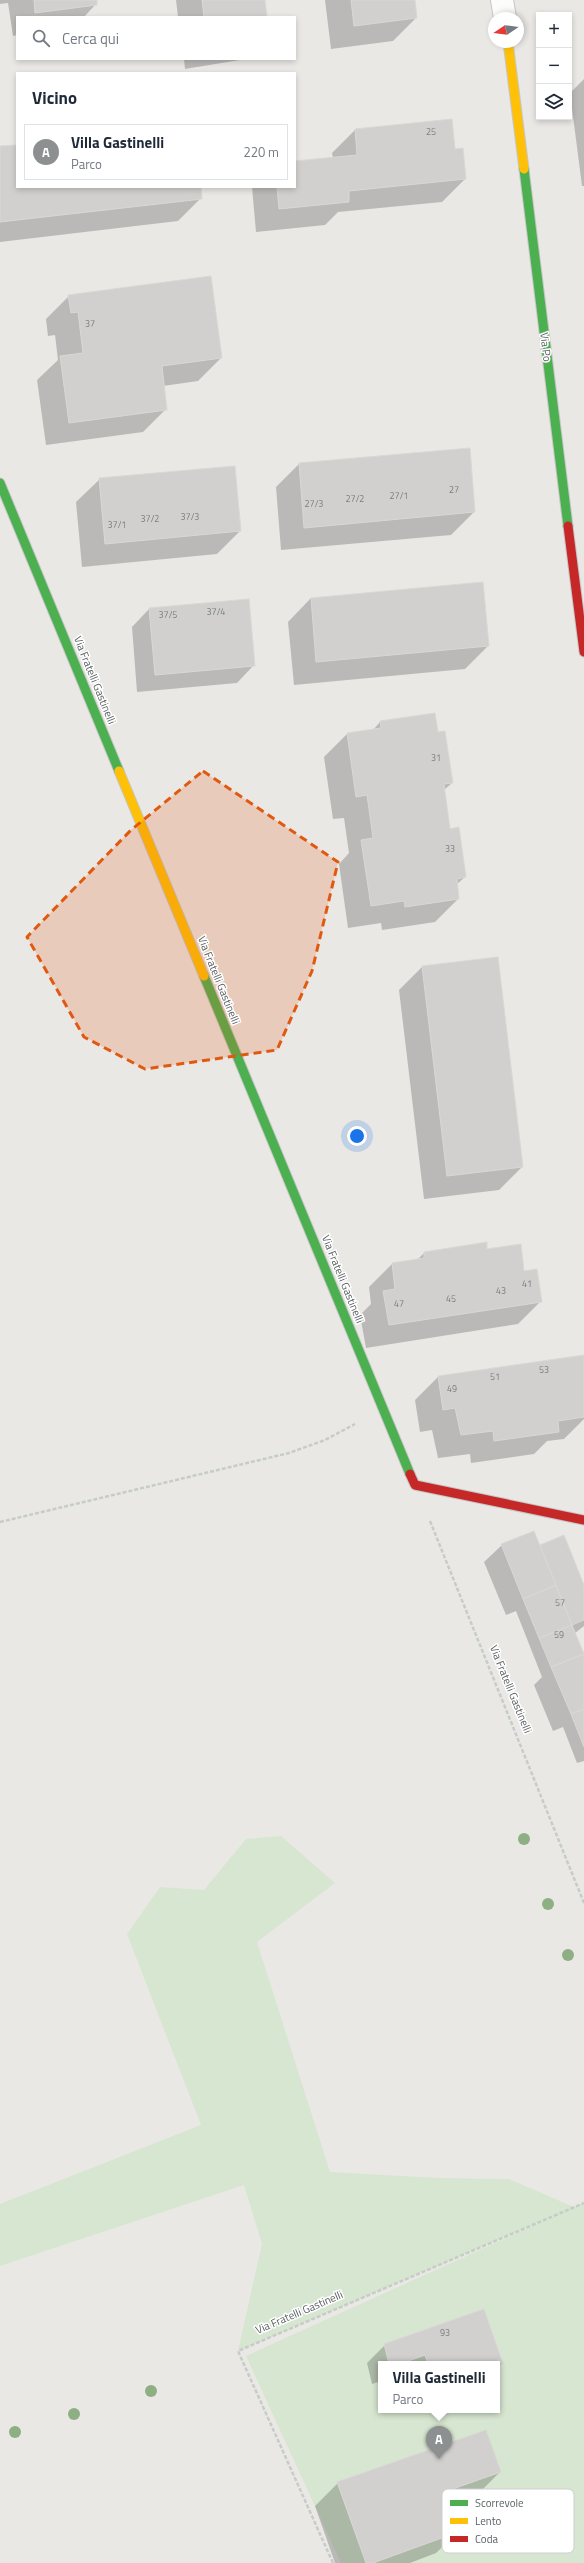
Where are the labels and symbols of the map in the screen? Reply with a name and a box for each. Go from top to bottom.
north arrow [488,12,524,48]
house number: 25 [426,125,436,138]
house number: 37 [85,317,95,330]
street label: Via Po [536,332,556,363]
house number: 27 [449,483,459,496]
house number: 27/1 [390,489,408,502]
house number: 27/2 [346,492,364,505]
house number: 27/3 [305,497,323,510]
house number: 37/3 [181,510,199,523]
house number: 37/2 [141,512,159,525]
house number: 37/1 [108,518,126,531]
house number: 37/4 [207,605,225,618]
house number: 37/5 [159,608,177,621]
street label: Via Fratelli Gastinelli [70,634,120,726]
house number: 31 [431,751,441,764]
house number: 33 [445,842,455,855]
street label: Via Fratelli Gastinelli [194,934,244,1026]
your location [347,1126,367,1146]
street label: Via Fratelli Gastinelli [318,1233,368,1325]
house number: 41 [522,1277,532,1290]
house number: 43 [496,1284,506,1297]
house number: 45 [446,1292,456,1305]
house number: 47 [394,1297,404,1310]
house number: 53 [539,1363,549,1376]
house number: 51 [490,1370,500,1383]
house number: 49 [447,1382,457,1395]
house number: 57 [555,1596,565,1609]
house number: 59 [554,1628,564,1641]
street label: Via Fratelli Gastinelli [486,1643,536,1735]
street label: Via Fratelli Gastinelli [253,2286,345,2338]
house number: 93 [440,2326,450,2339]
pin: A [426,2426,452,2459]
legend [442,2489,574,2553]
text: Scorrevole [475,2495,524,2511]
text: Lento [475,2513,502,2529]
text: Coda [475,2531,499,2547]

